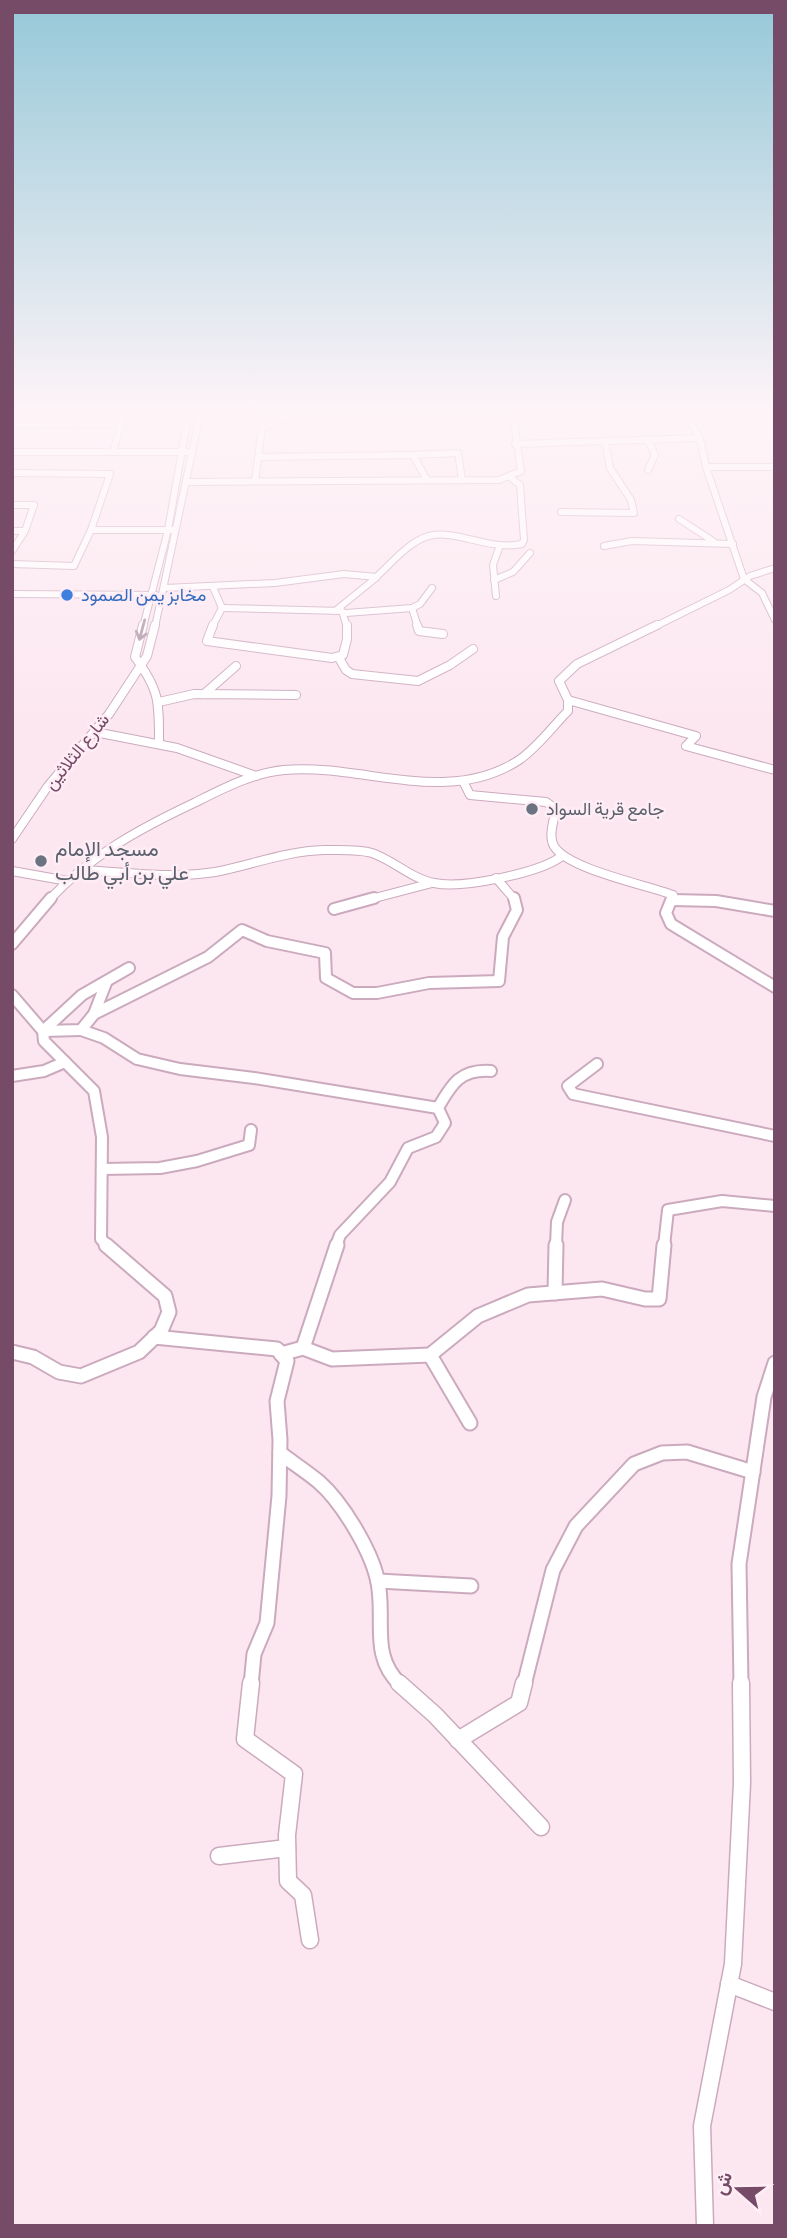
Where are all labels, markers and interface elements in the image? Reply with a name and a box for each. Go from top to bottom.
place label: مخابز يمن الصمود [81,585,206,606]
marker: مخابز يمن الصمود [59,587,75,603]
one-way arrow [135,618,148,641]
street label: شارع الثلاثين [40,710,115,795]
place label: جامع قرية السواد [546,799,664,821]
marker: جامع قرية السواد [524,801,540,817]
place label: مسجد الإمام علي بن أبي طالب [55,837,189,890]
marker: مسجد الإمام علي بن أبي طالب [33,853,49,869]
north arrow [703,2154,773,2224]
text: ش [709,2169,738,2198]

